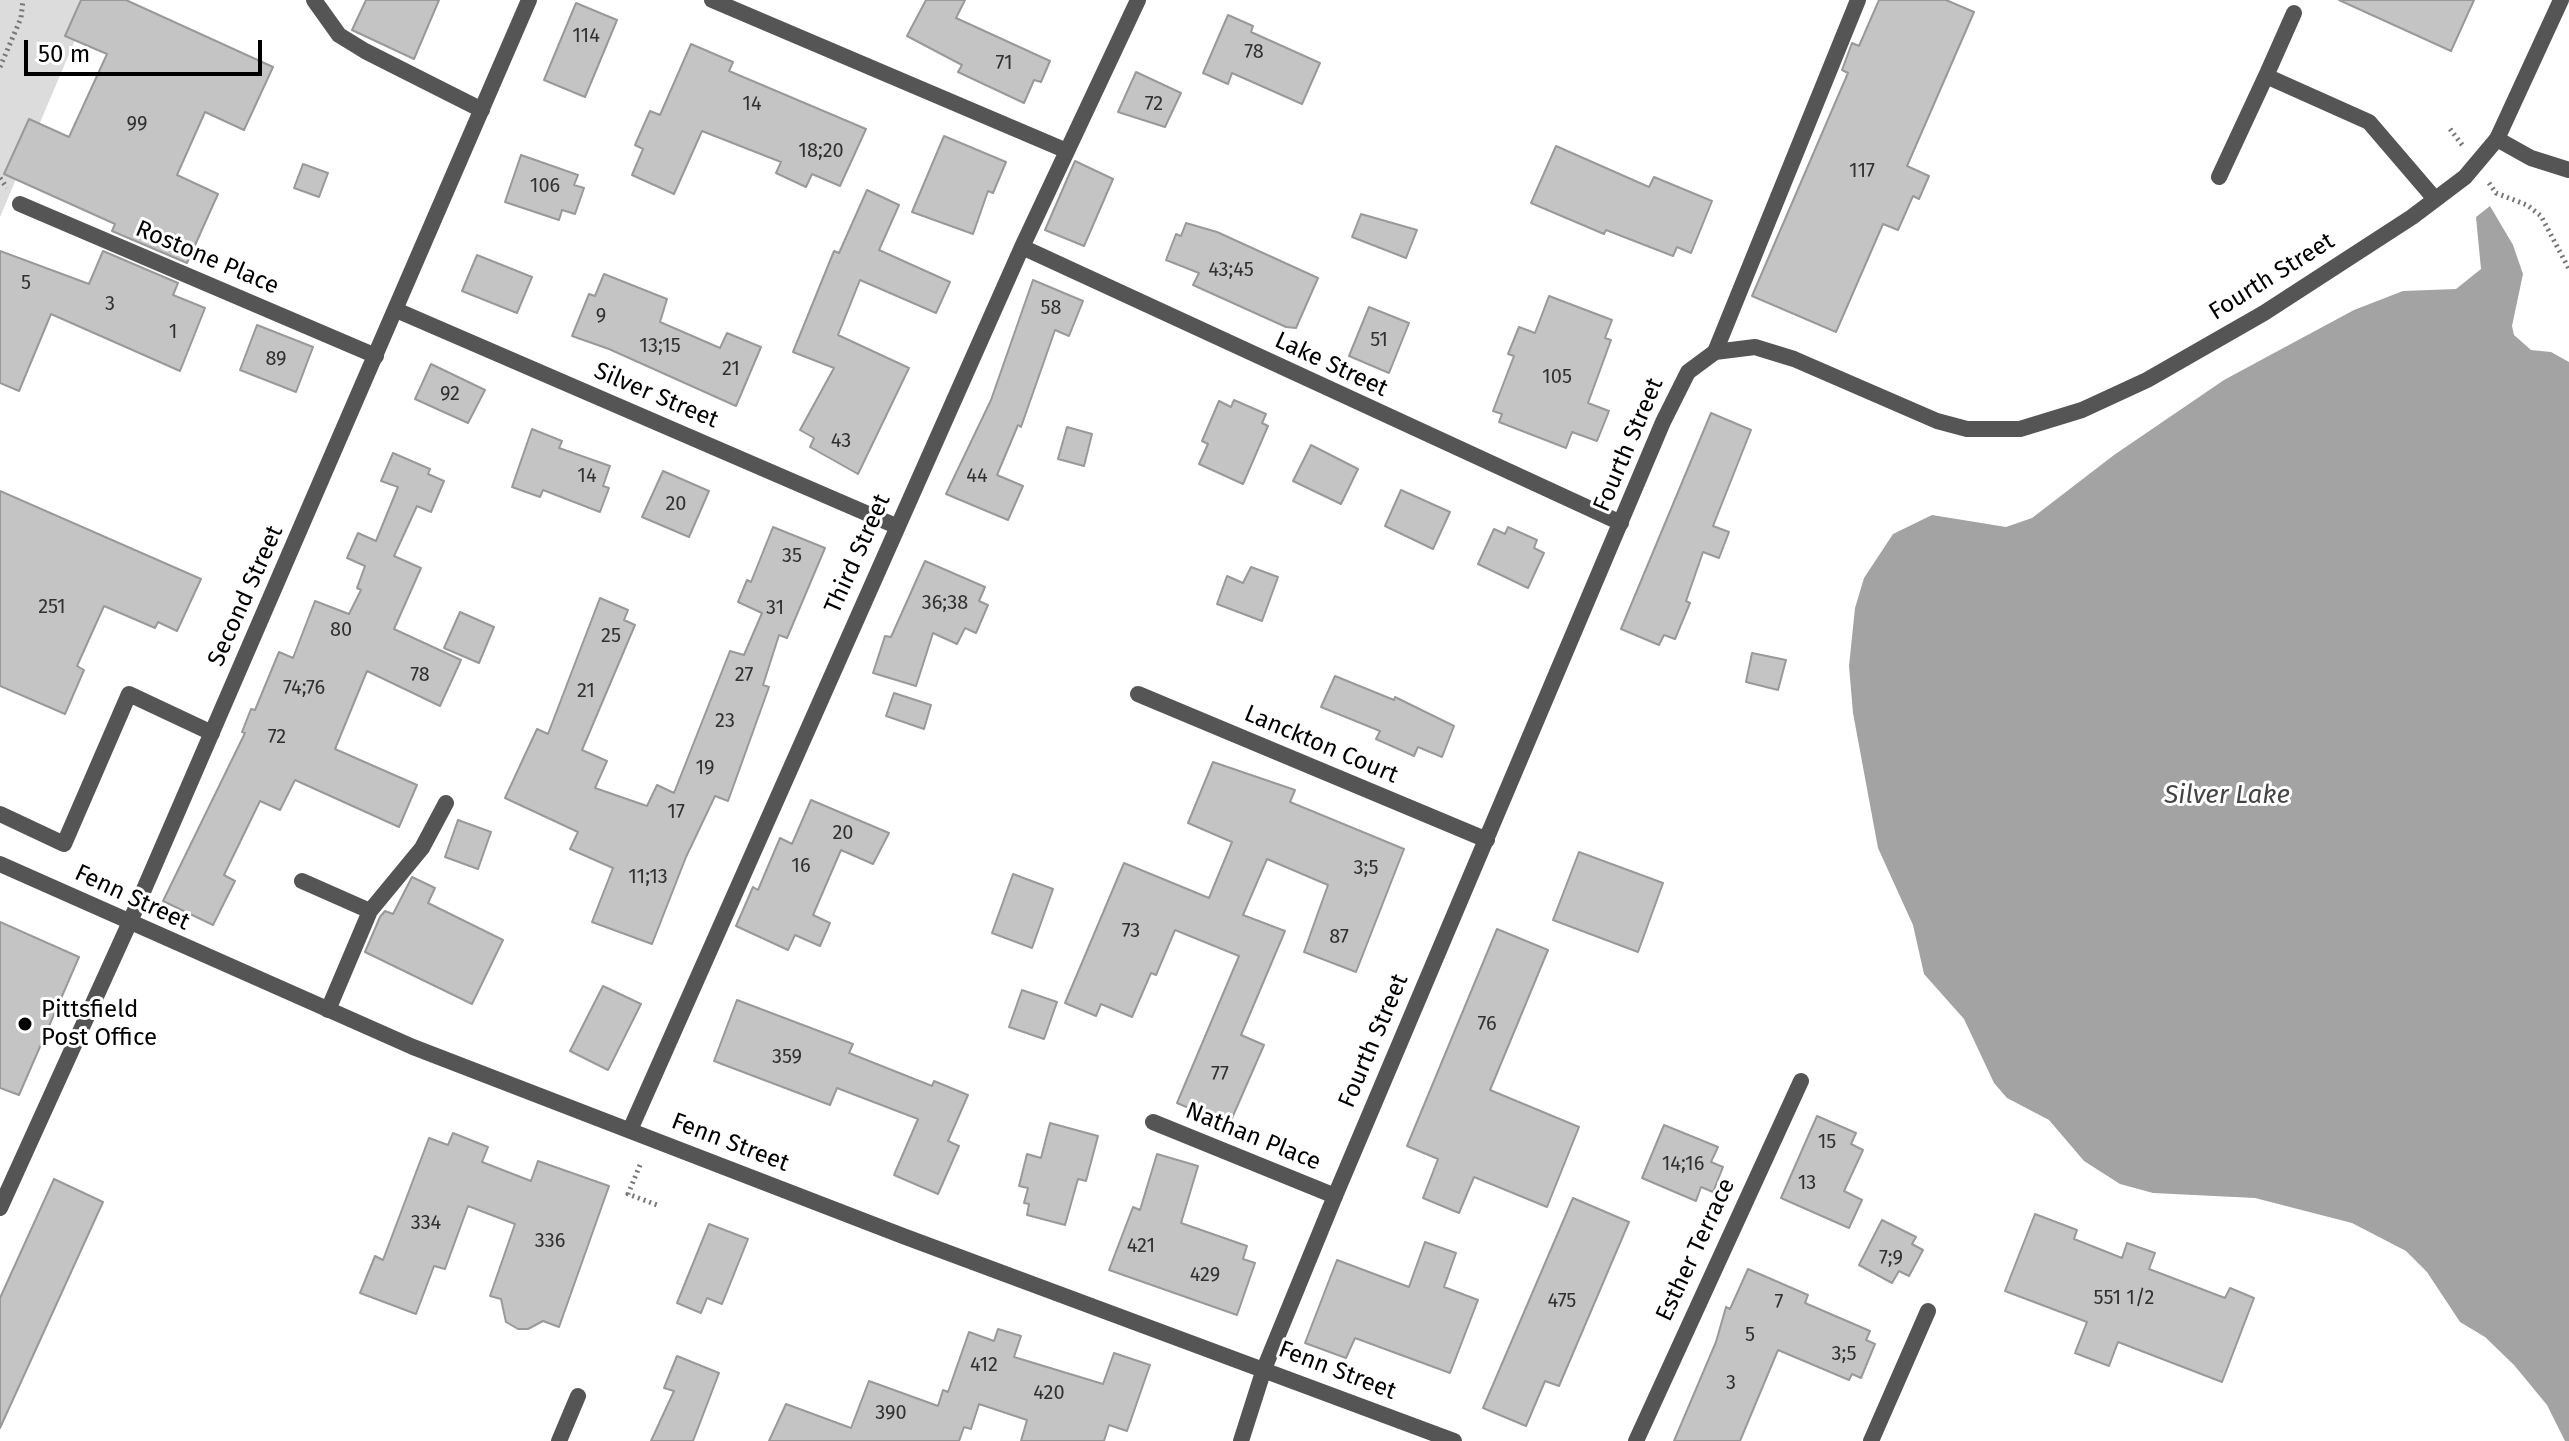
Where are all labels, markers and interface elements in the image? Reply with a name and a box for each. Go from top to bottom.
scale bar [28,24,266,74]
house number: 114 [572,24,600,48]
text: 50 m [38,40,90,68]
house number: 78 [1244,40,1264,64]
house number: 71 [995,51,1013,75]
house number: 14 [742,92,762,116]
house number: 72 [1145,92,1163,116]
house number: 99 [127,112,147,136]
house number: 18;20 [798,139,844,163]
house number: 117 [1849,159,1875,183]
house number: 106 [530,174,560,198]
street label: Rostone Place [131,215,283,301]
street label: Fourth Street [2204,227,2340,327]
house number: 43;45 [1208,258,1254,282]
house number: 5 [21,271,31,295]
house number: 3 [105,292,115,316]
house number: 58 [1040,296,1062,320]
house number: 9 [596,304,606,328]
house number: 1 [169,320,177,344]
street label: Lake Street [1270,326,1392,404]
house number: 51 [1370,328,1388,352]
house number: 13;15 [639,334,681,358]
house number: 89 [265,347,287,371]
street label: Silver Street [590,357,722,435]
house number: 21 [722,357,740,381]
house number: 105 [1542,365,1572,389]
street label: Fourth Street [1588,374,1670,516]
house number: 92 [440,382,460,406]
house number: 43 [831,429,851,453]
house number: 14 [577,464,597,488]
house number: 44 [966,464,988,488]
street label: Third Street [819,490,897,618]
house number: 20 [665,492,687,516]
street label: Second Street [202,521,290,671]
house number: 35 [782,544,802,568]
house number: 36;38 [922,591,968,615]
house number: 251 [38,595,66,619]
house number: 31 [766,596,784,620]
house number: 80 [330,618,352,642]
house number: 25 [601,624,621,648]
house number: 78 [410,663,430,687]
house number: 27 [735,663,753,687]
house number: 74;76 [283,676,325,700]
house number: 21 [577,679,595,703]
street label: Lanckton Court [1240,700,1402,790]
house number: 23 [715,709,735,733]
house number: 72 [268,725,286,749]
house number: 19 [695,756,715,780]
water label: Silver Lake [2164,780,2290,812]
house number: 17 [667,800,685,824]
house number: 20 [832,821,854,845]
house number: 16 [791,854,811,878]
house number: 3;5 [1354,856,1378,880]
street label: Fenn Street [70,859,194,937]
house number: 11;13 [628,865,668,889]
house number: 73 [1122,919,1140,943]
house number: 87 [1329,925,1349,949]
street label: Fourth Street [1333,970,1415,1112]
place label: Pittsfield Post Office [41,996,157,1052]
house number: 76 [1477,1012,1497,1036]
marker: Pittsfield Post Office [16,1015,34,1033]
house number: 359 [772,1045,802,1069]
house number: 77 [1211,1062,1229,1086]
street label: Nathan Place [1181,1097,1325,1177]
street label: Fenn Street [667,1107,793,1179]
house number: 15 [1818,1130,1836,1154]
house number: 14;16 [1662,1152,1704,1176]
house number: 13 [1798,1171,1816,1195]
street label: Esther Terrace [1650,1174,1742,1326]
house number: 334 [411,1211,441,1235]
house number: 336 [535,1229,565,1253]
house number: 421 [1127,1234,1155,1258]
house number: 7;9 [1879,1246,1903,1270]
house number: 429 [1190,1263,1220,1287]
house number: 551 1/2 [2093,1286,2155,1310]
house number: 475 [1548,1289,1576,1313]
house number: 7 [1775,1290,1783,1314]
house number: 5 [1745,1323,1755,1347]
street label: Fenn Street [1274,1335,1400,1407]
house number: 3;5 [1832,1342,1856,1366]
house number: 412 [970,1353,998,1377]
house number: 3 [1726,1371,1736,1395]
house number: 420 [1033,1381,1065,1405]
house number: 390 [875,1401,907,1425]

